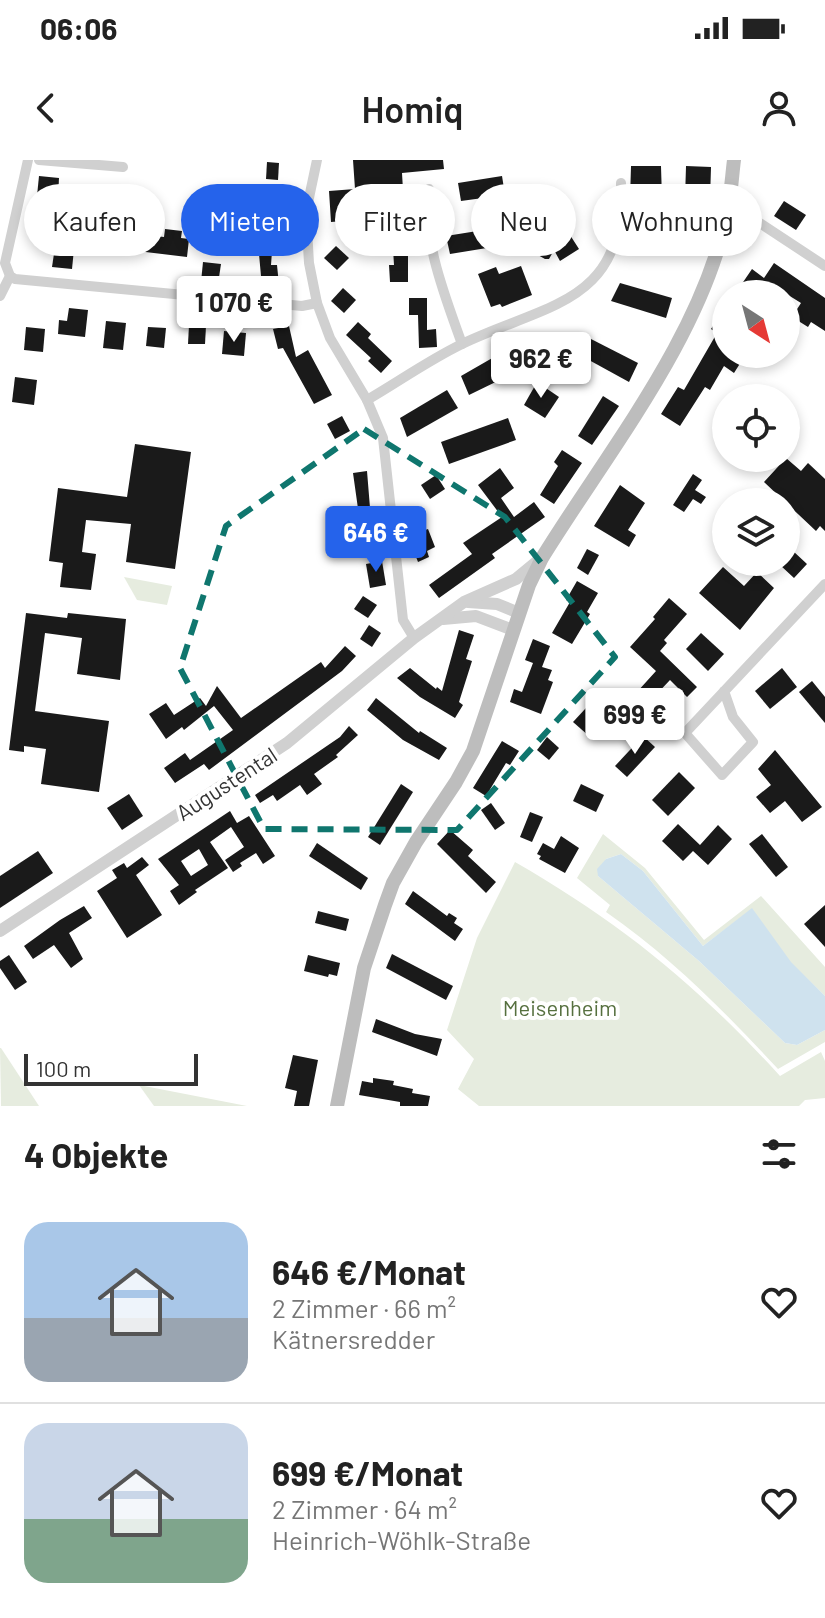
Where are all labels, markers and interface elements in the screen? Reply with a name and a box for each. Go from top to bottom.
text: 06:06 [40,10,117,46]
icon: back [24,86,68,130]
icon: person [757,86,801,130]
text: Homiq [361,87,464,130]
chip: Kaufen [24,184,165,256]
chip: Mieten [181,184,319,256]
chip: Filter [335,184,455,256]
chip: Neu [471,184,576,256]
chip: Wohnung [592,184,762,256]
pin: 1 070 € [160,276,308,344]
north arrow [712,280,800,368]
map controls [712,280,800,576]
text: 1 070 € [195,286,273,317]
pin: 962 € [485,332,597,400]
text: 962 € [509,342,573,373]
button: locate [712,384,800,472]
button: layers [712,488,800,576]
pin: 646 € [320,506,432,574]
text: 646 € [343,516,409,547]
pin: 699 € [579,688,691,756]
text: 699 € [603,698,667,729]
street label: Augustental [171,741,281,825]
park label: Meisenheim [503,994,617,1020]
scale bar [24,1050,198,1086]
text: 100 m [36,1055,91,1081]
icon: filters [757,1132,801,1176]
text: 4 Objekte [24,1134,168,1175]
text: 646 €/Monat [272,1251,466,1292]
icon: home [88,1254,184,1350]
icon: heart [757,1280,801,1324]
text: 2 Zimmer · 66 m² [272,1292,456,1323]
text: Kätnersredder [272,1323,435,1354]
text: 699 €/Monat [272,1452,463,1493]
icon: home [88,1455,184,1551]
icon: heart [757,1481,801,1525]
text: 2 Zimmer · 64 m² [272,1493,457,1524]
text: Heinrich-Wöhlk-Straße [272,1524,531,1555]

